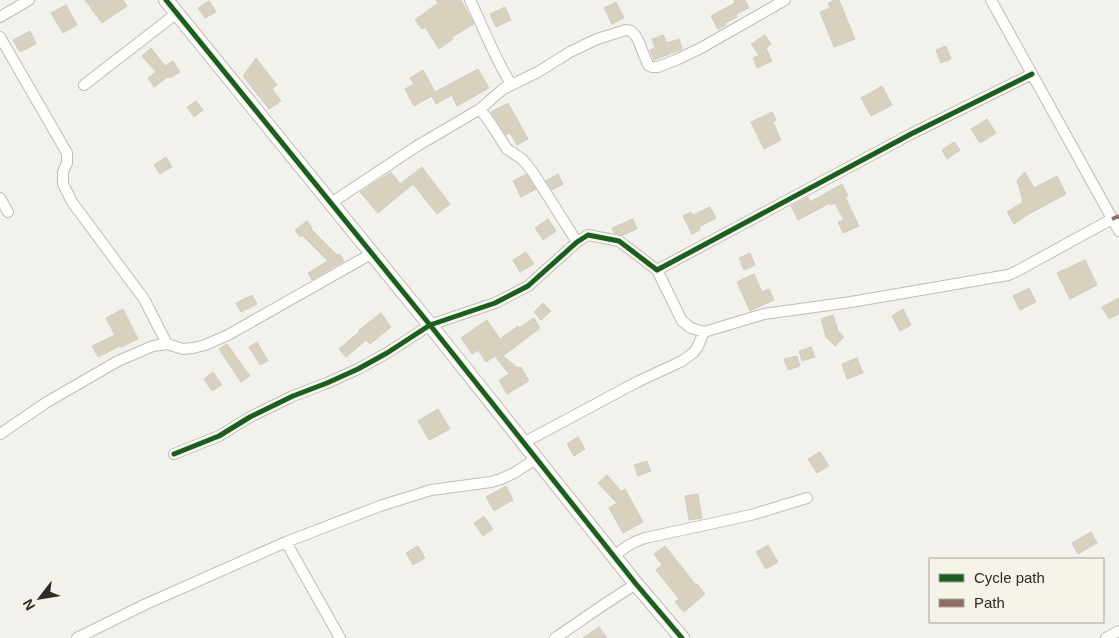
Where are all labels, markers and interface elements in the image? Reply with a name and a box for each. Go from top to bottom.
legend [929,558,1104,623]
text: Cycle path [974,569,1045,586]
north arrow [15,573,65,623]
text: Path [974,594,1005,611]
text: N [19,596,38,613]

